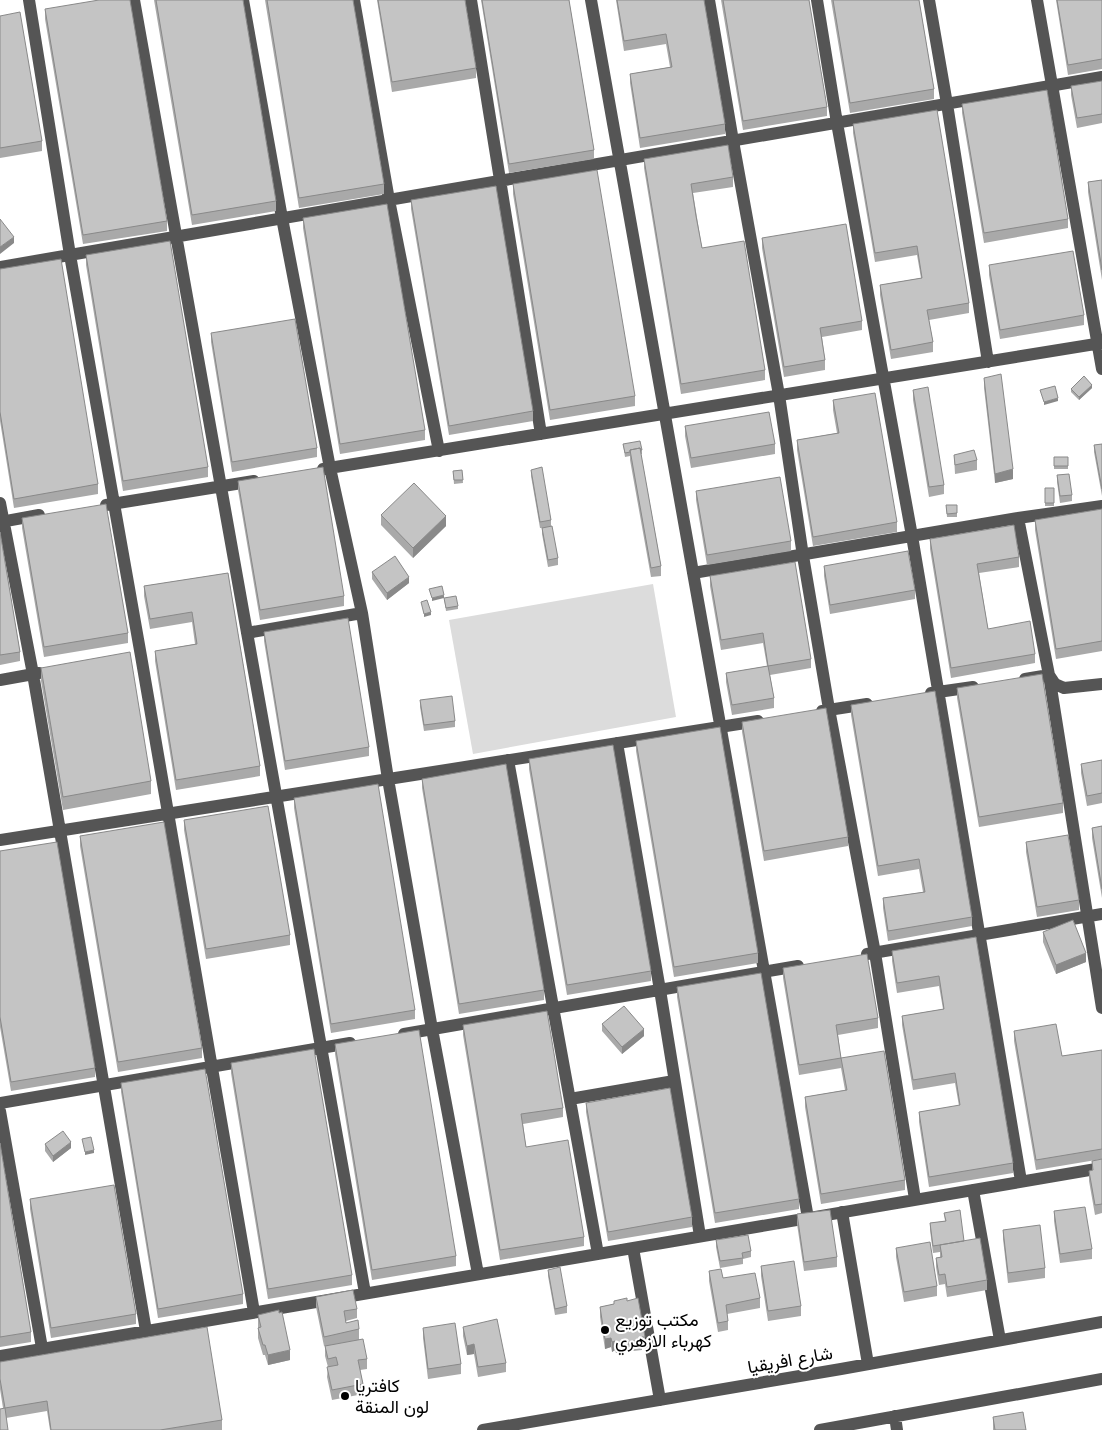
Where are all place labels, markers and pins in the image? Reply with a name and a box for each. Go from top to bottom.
place label: مكتب توزيع كهرباء الازهري [615,1307,712,1356]
marker: مكتب توزيع كهرباء الازهري [599,1324,611,1336]
place label: كافتريا لون المنقة [355,1373,429,1418]
marker: كافتريا لون المنقة [339,1390,351,1402]

